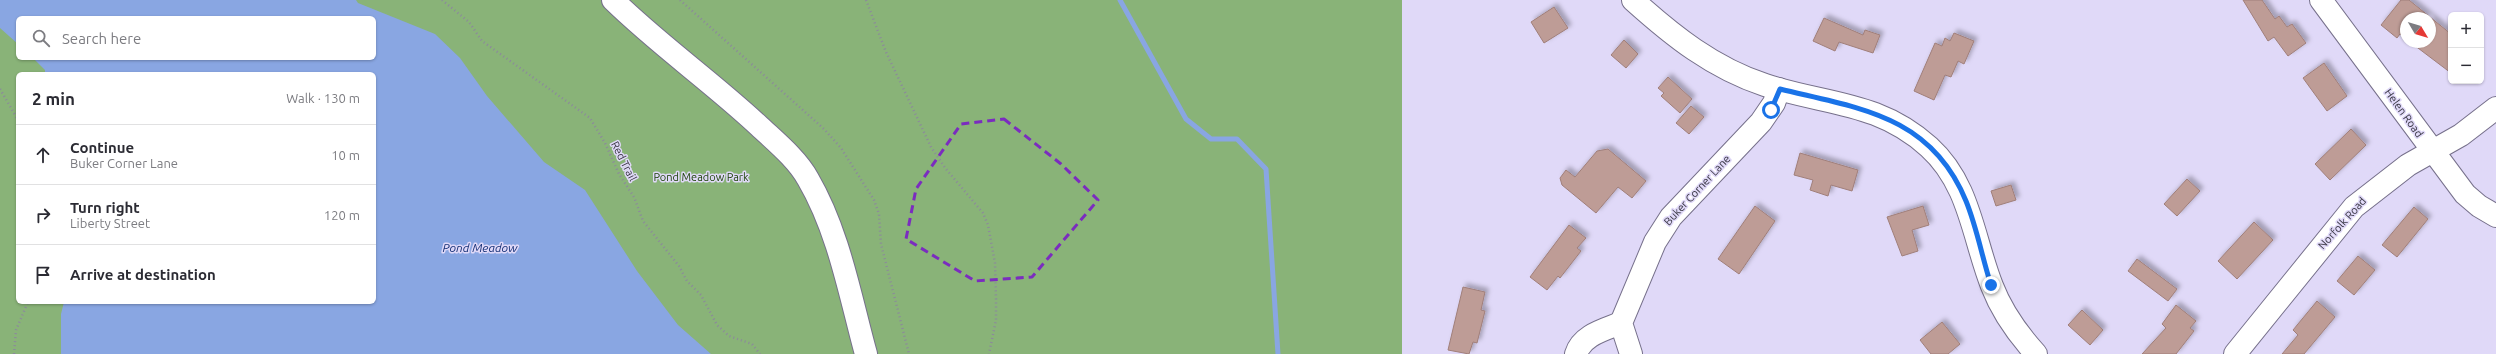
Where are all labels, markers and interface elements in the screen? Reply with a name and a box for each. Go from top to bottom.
north arrow [2400,12,2436,48]
map controls [2448,12,2484,84]
button: + [2448,12,2484,48]
search box [16,16,376,60]
icon: search [30,27,52,49]
text: Search here [62,30,141,47]
button: − [2448,48,2484,84]
street label: Helen Road [2382,86,2426,140]
text: 2 min [32,89,75,108]
text: Walk · 130 m [286,91,360,105]
route start [1762,101,1780,119]
text: Continue [70,139,134,156]
street label: Red Trail [609,139,639,183]
icon: ahead [32,144,54,166]
text: 10 m [331,148,360,162]
street label: Buker Corner Lane [1661,152,1733,228]
text: Buker Corner Lane [70,156,178,170]
park label: Pond Meadow Park [653,171,749,183]
street label: Norfolk Road [2316,195,2368,251]
text: Turn right [70,199,140,216]
icon: right [32,204,54,226]
text: 120 m [324,208,360,222]
text: Liberty Street [70,216,150,230]
water label: Pond Meadow [443,241,518,254]
icon: arrive [32,264,54,286]
text: Arrive at destination [70,266,216,283]
route end [1982,276,2000,294]

